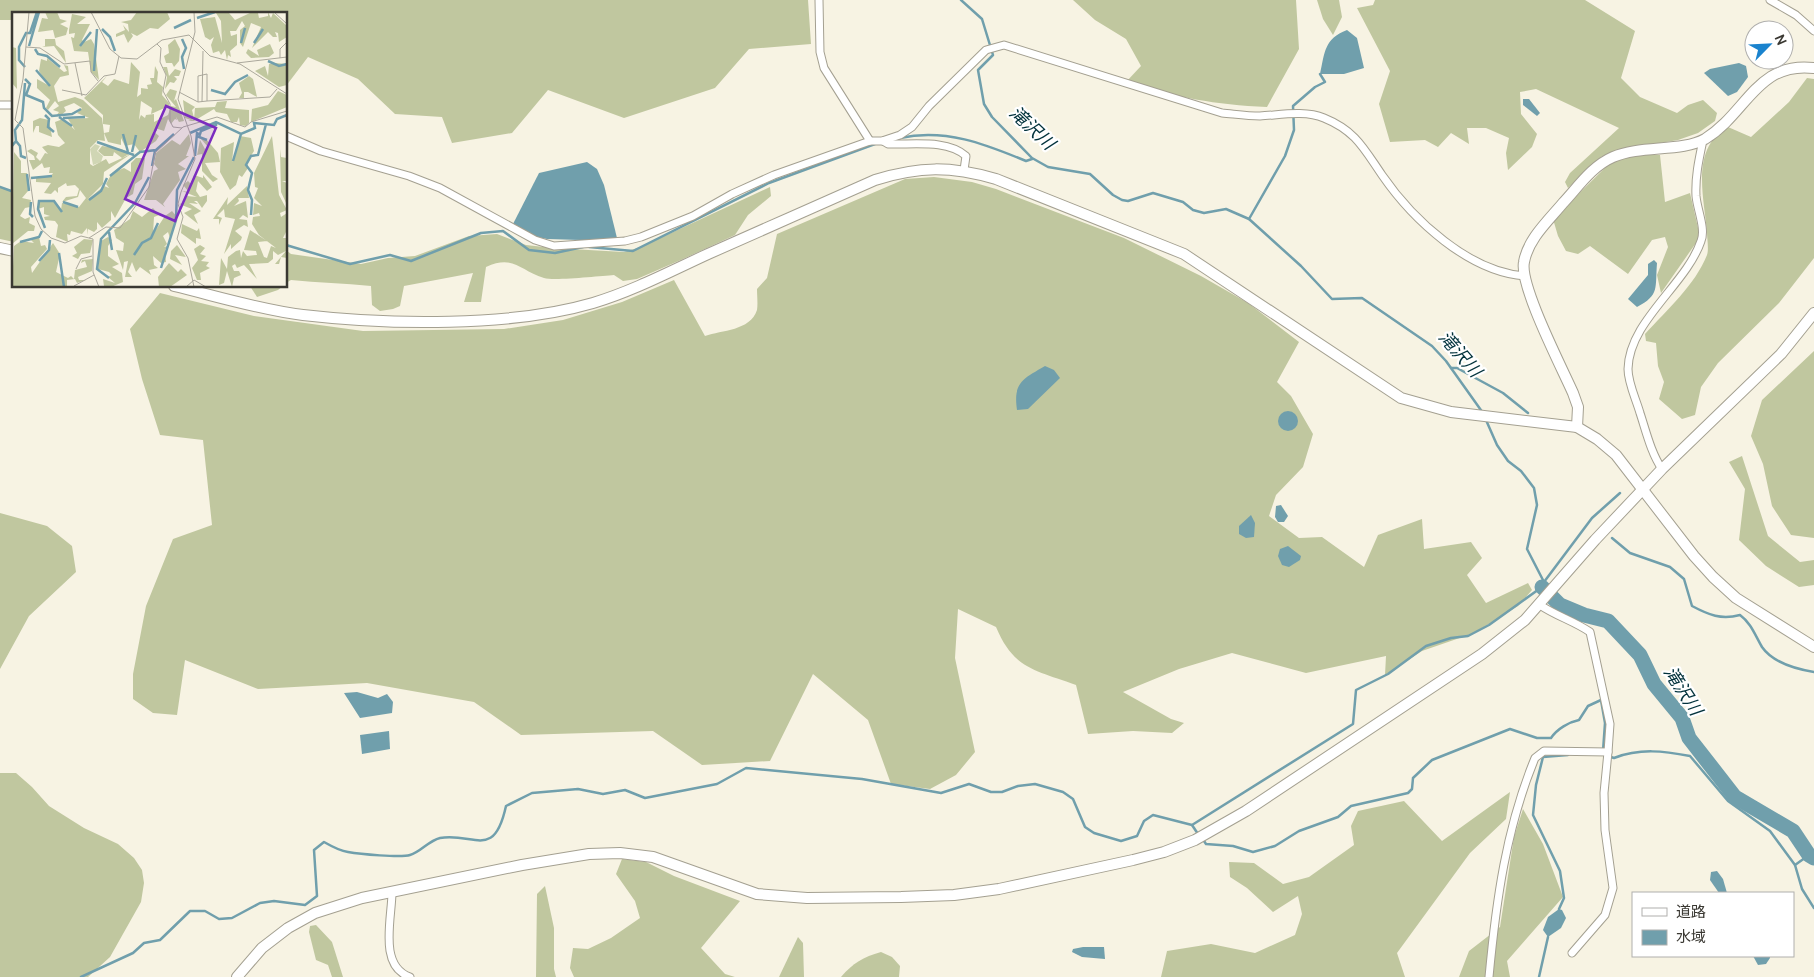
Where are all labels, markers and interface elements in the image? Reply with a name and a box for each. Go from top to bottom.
inset map [12,12,288,288]
north arrow [1744,20,1794,70]
text: N [1771,32,1791,48]
water label: 滝沢川 [1005,102,1061,156]
water label: 滝沢川 [1434,326,1487,383]
water label: 滝沢川 [1659,662,1708,721]
legend [1632,892,1794,957]
text: 道路 [1676,903,1706,921]
text: 水域 [1676,928,1706,946]

